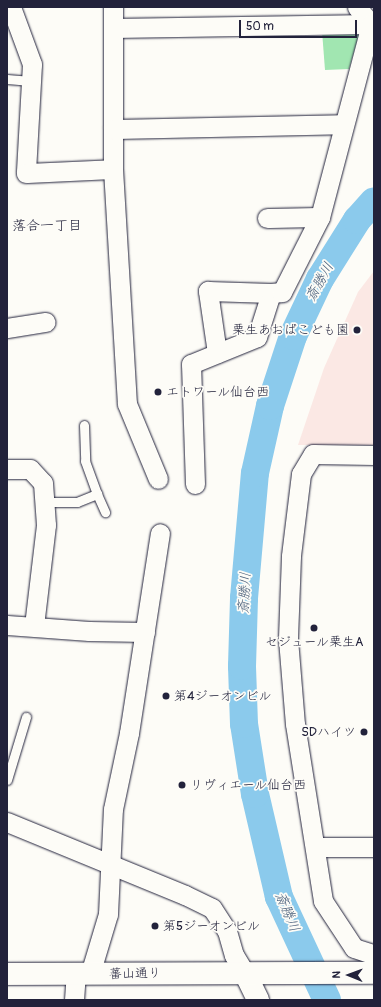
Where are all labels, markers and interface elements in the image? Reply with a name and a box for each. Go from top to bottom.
scale bar [241,12,359,38]
text: 50 m [246,19,274,34]
district label: 落合一丁目 [12,218,82,234]
water label: 斎勝川 [302,260,338,304]
place label: 栗生あおばこども園 [232,322,349,338]
marker: 栗生あおばこども園 [352,325,362,335]
place label: エトワール仙台西 [166,384,270,400]
marker: エトワール仙台西 [153,387,163,397]
water label: 斎勝川 [236,572,254,614]
marker: セジュール栗生A [309,623,319,633]
place label: セジュール栗生A [264,634,364,650]
place label: 第4ジーオンビル [174,688,273,704]
marker: 第4ジーオンビル [161,691,171,701]
place label: SDハイツ [301,724,356,740]
marker: SDハイツ [359,727,369,737]
place label: リヴィエール仙台西 [190,777,307,793]
marker: リヴィエール仙台西 [177,780,187,790]
water label: 斎勝川 [271,889,303,935]
place label: 第5ジーオンビル [163,918,261,934]
marker: 第5ジーオンビル [150,921,160,931]
north arrow [329,955,369,995]
street label: 蕃山通り [109,966,161,982]
text: N [330,971,343,979]

